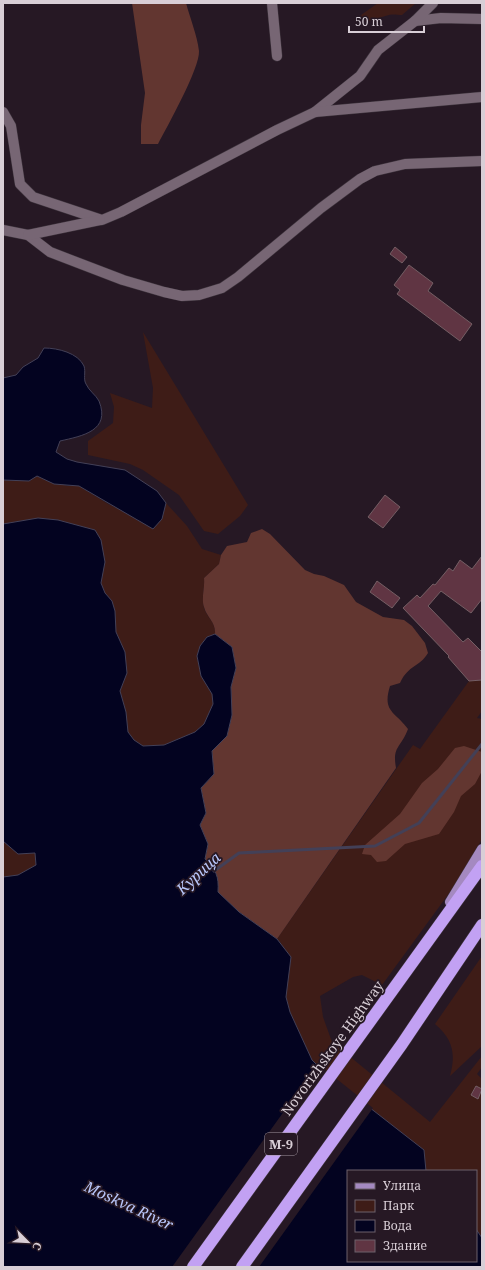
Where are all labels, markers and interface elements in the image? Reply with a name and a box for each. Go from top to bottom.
scale bar [349,8,424,34]
text: 50 m [355,13,383,30]
water label: Курица [171,847,225,899]
street label: Novorizhskoye Highway [276,977,388,1119]
road number: М-9 [265,1133,297,1155]
legend [347,1170,477,1262]
water label: Moskva River [80,1175,178,1235]
text: Улица [383,1177,421,1194]
text: Парк [383,1197,415,1214]
text: Вода [383,1217,412,1234]
north arrow [8,1222,48,1262]
text: Здание [383,1237,427,1254]
text: С [29,1240,46,1253]

